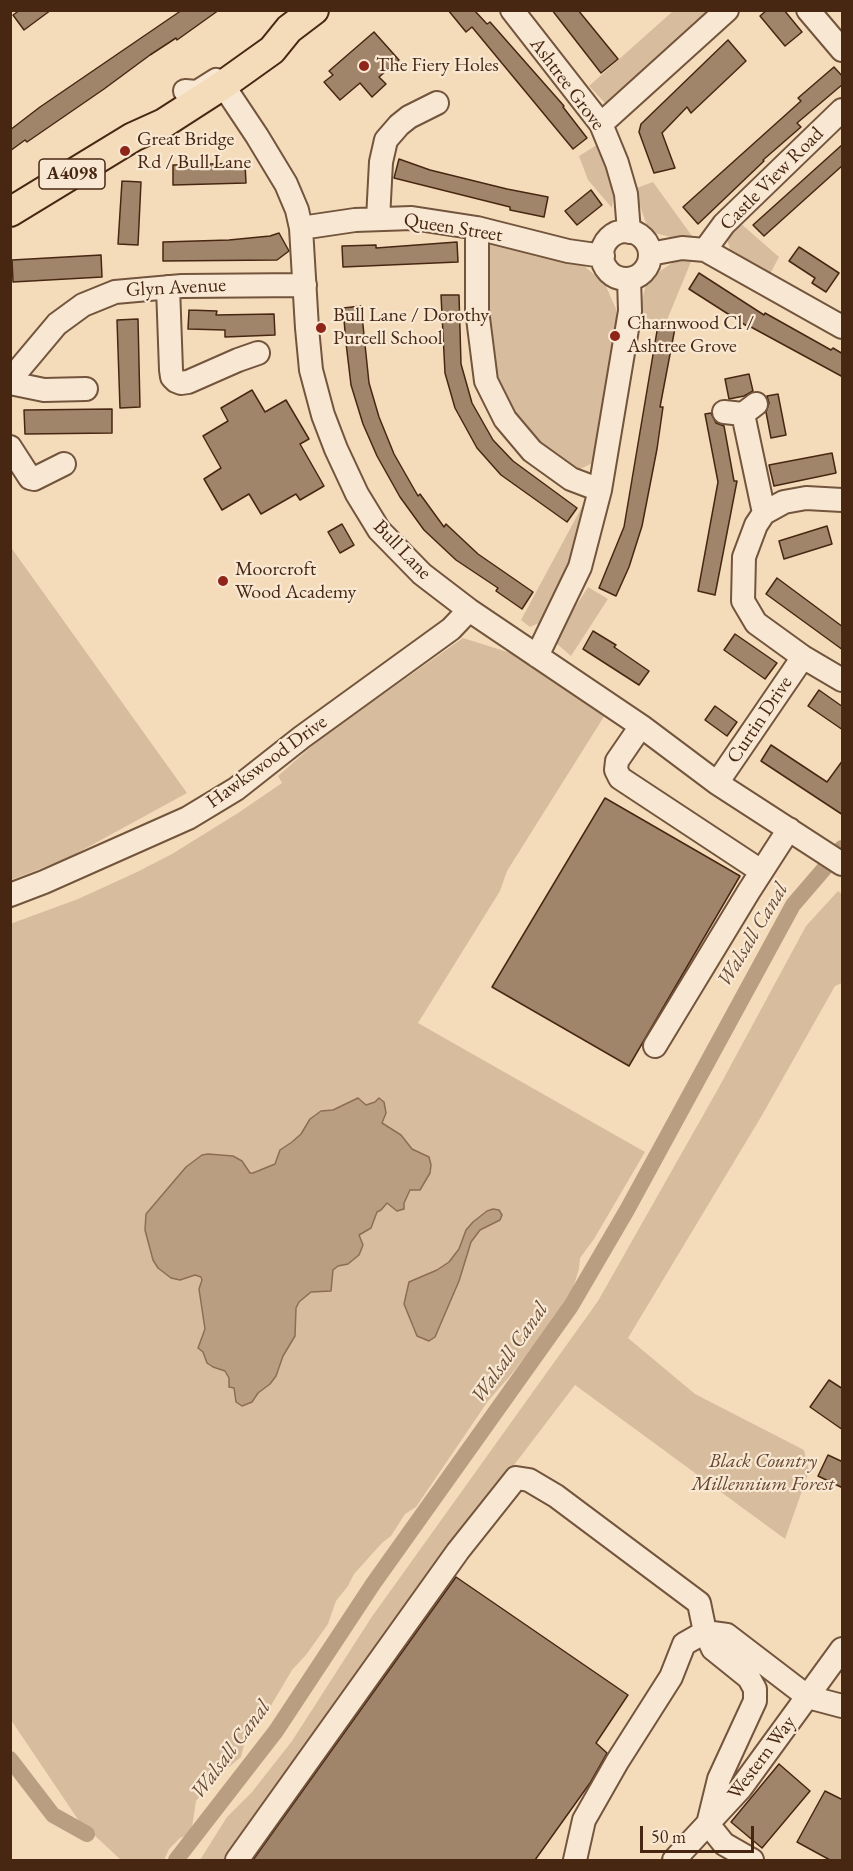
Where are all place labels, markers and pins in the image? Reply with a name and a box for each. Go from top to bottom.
place label: The Fiery Holes [376,54,499,78]
marker: The Fiery Holes [357,59,371,73]
place label: Great Bridge Rd / Bull Lane [137,128,251,175]
marker: Great Bridge Rd / Bull Lane [118,144,132,158]
place label: Bull Lane / Dorothy Purcell School [333,304,489,351]
place label: Charnwood Cl / Ashtree Grove [627,312,754,359]
marker: Bull Lane / Dorothy Purcell School [314,321,328,335]
marker: Charnwood Cl / Ashtree Grove [608,329,622,343]
place label: Moorcroft Wood Academy [235,558,356,605]
marker: Moorcroft Wood Academy [216,574,230,588]

